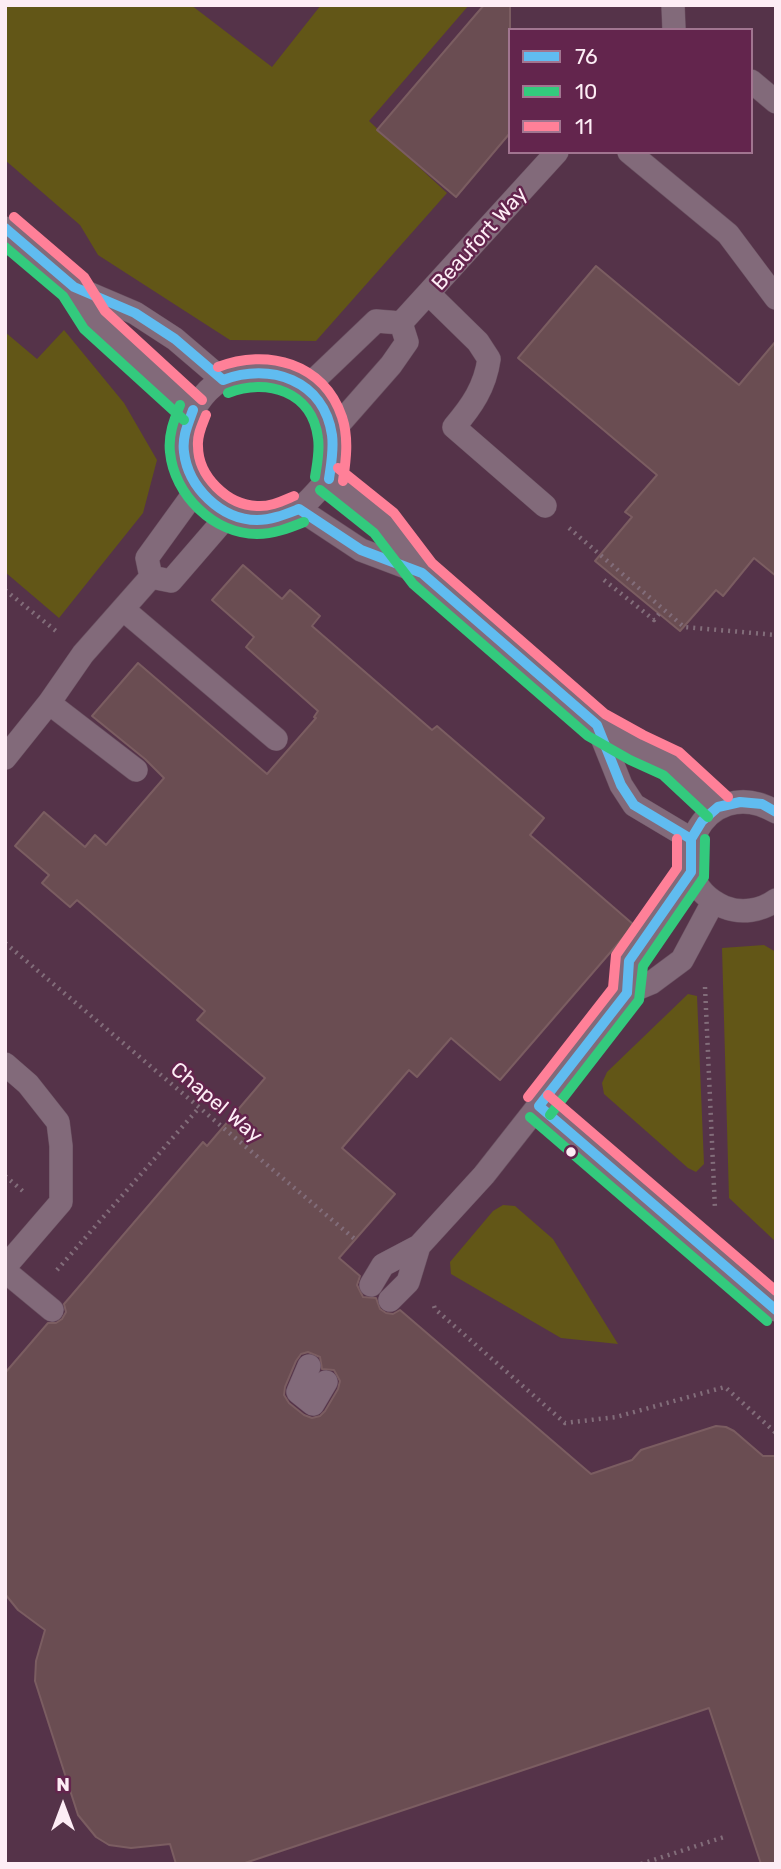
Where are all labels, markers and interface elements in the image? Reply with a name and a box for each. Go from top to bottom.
legend [508,28,753,154]
text: 76 [575,44,598,69]
text: 10 [575,79,597,104]
text: 11 [575,114,593,139]
street label: Beaufort Way [427,182,533,296]
street label: Chapel Way [165,1057,267,1149]
unlabelled marker [564,1145,578,1159]
north arrow [28,1771,98,1841]
text: N [56,1773,70,1796]

